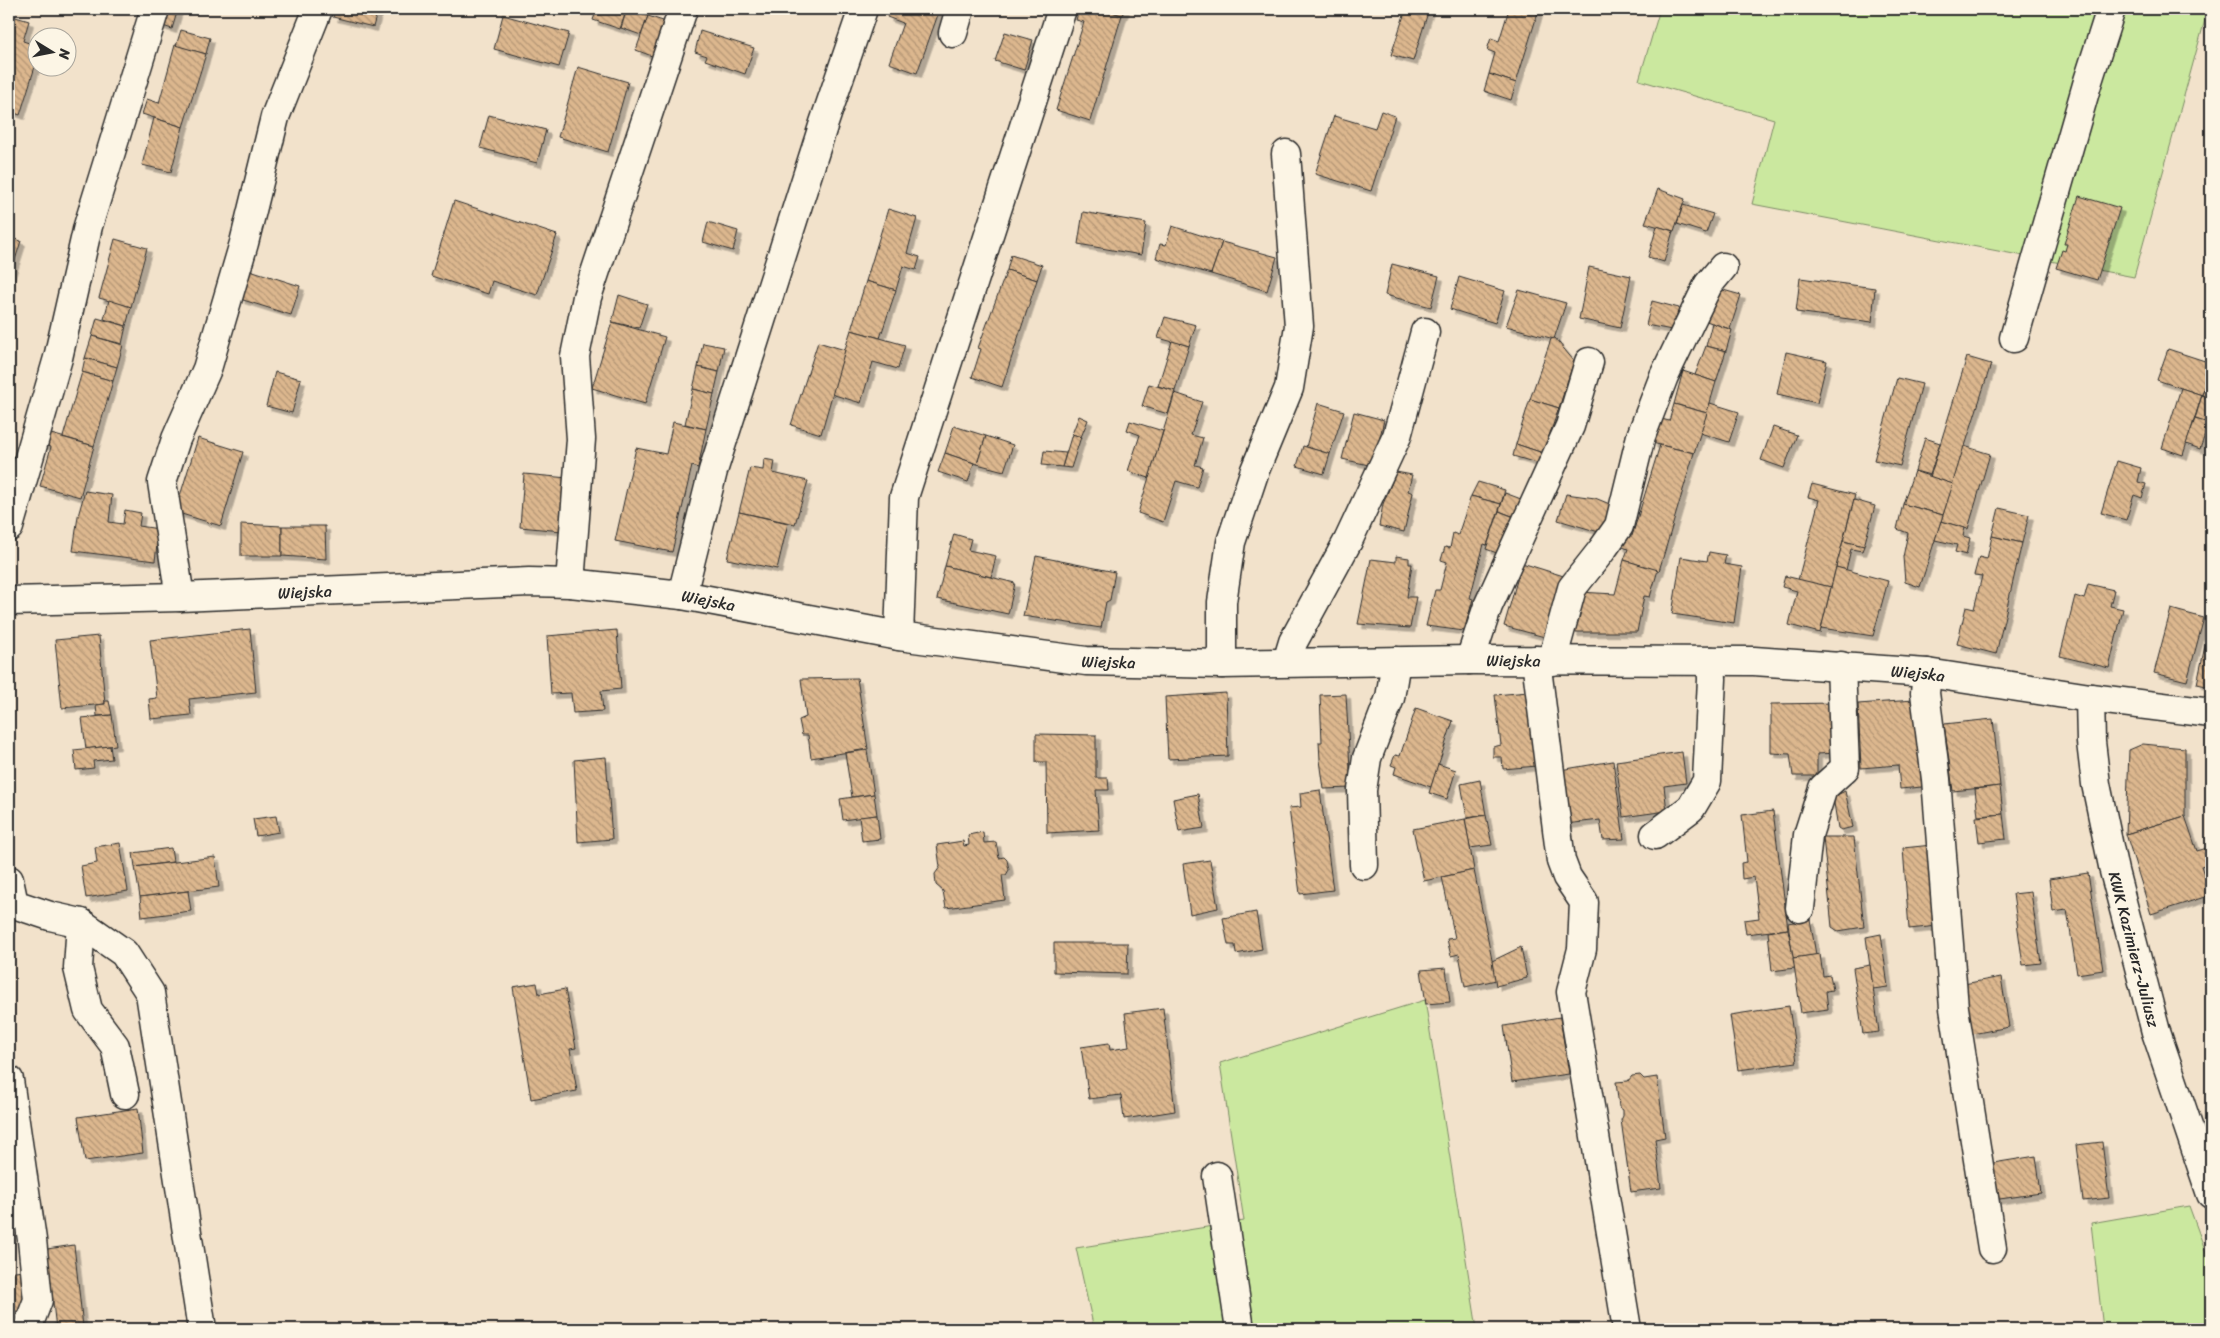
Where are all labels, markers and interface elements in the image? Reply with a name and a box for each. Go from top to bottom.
north arrow [28,28,78,78]
text: N [51,46,78,61]
street label: Wiejska [277,576,332,607]
street label: Wiejska [679,581,738,619]
street label: Wiejska [1081,646,1136,677]
street label: Wiejska [1486,646,1541,675]
street label: Wiejska [1890,656,1947,690]
street label: KWK Kazimierz-Juliusz [2100,868,2169,1031]

